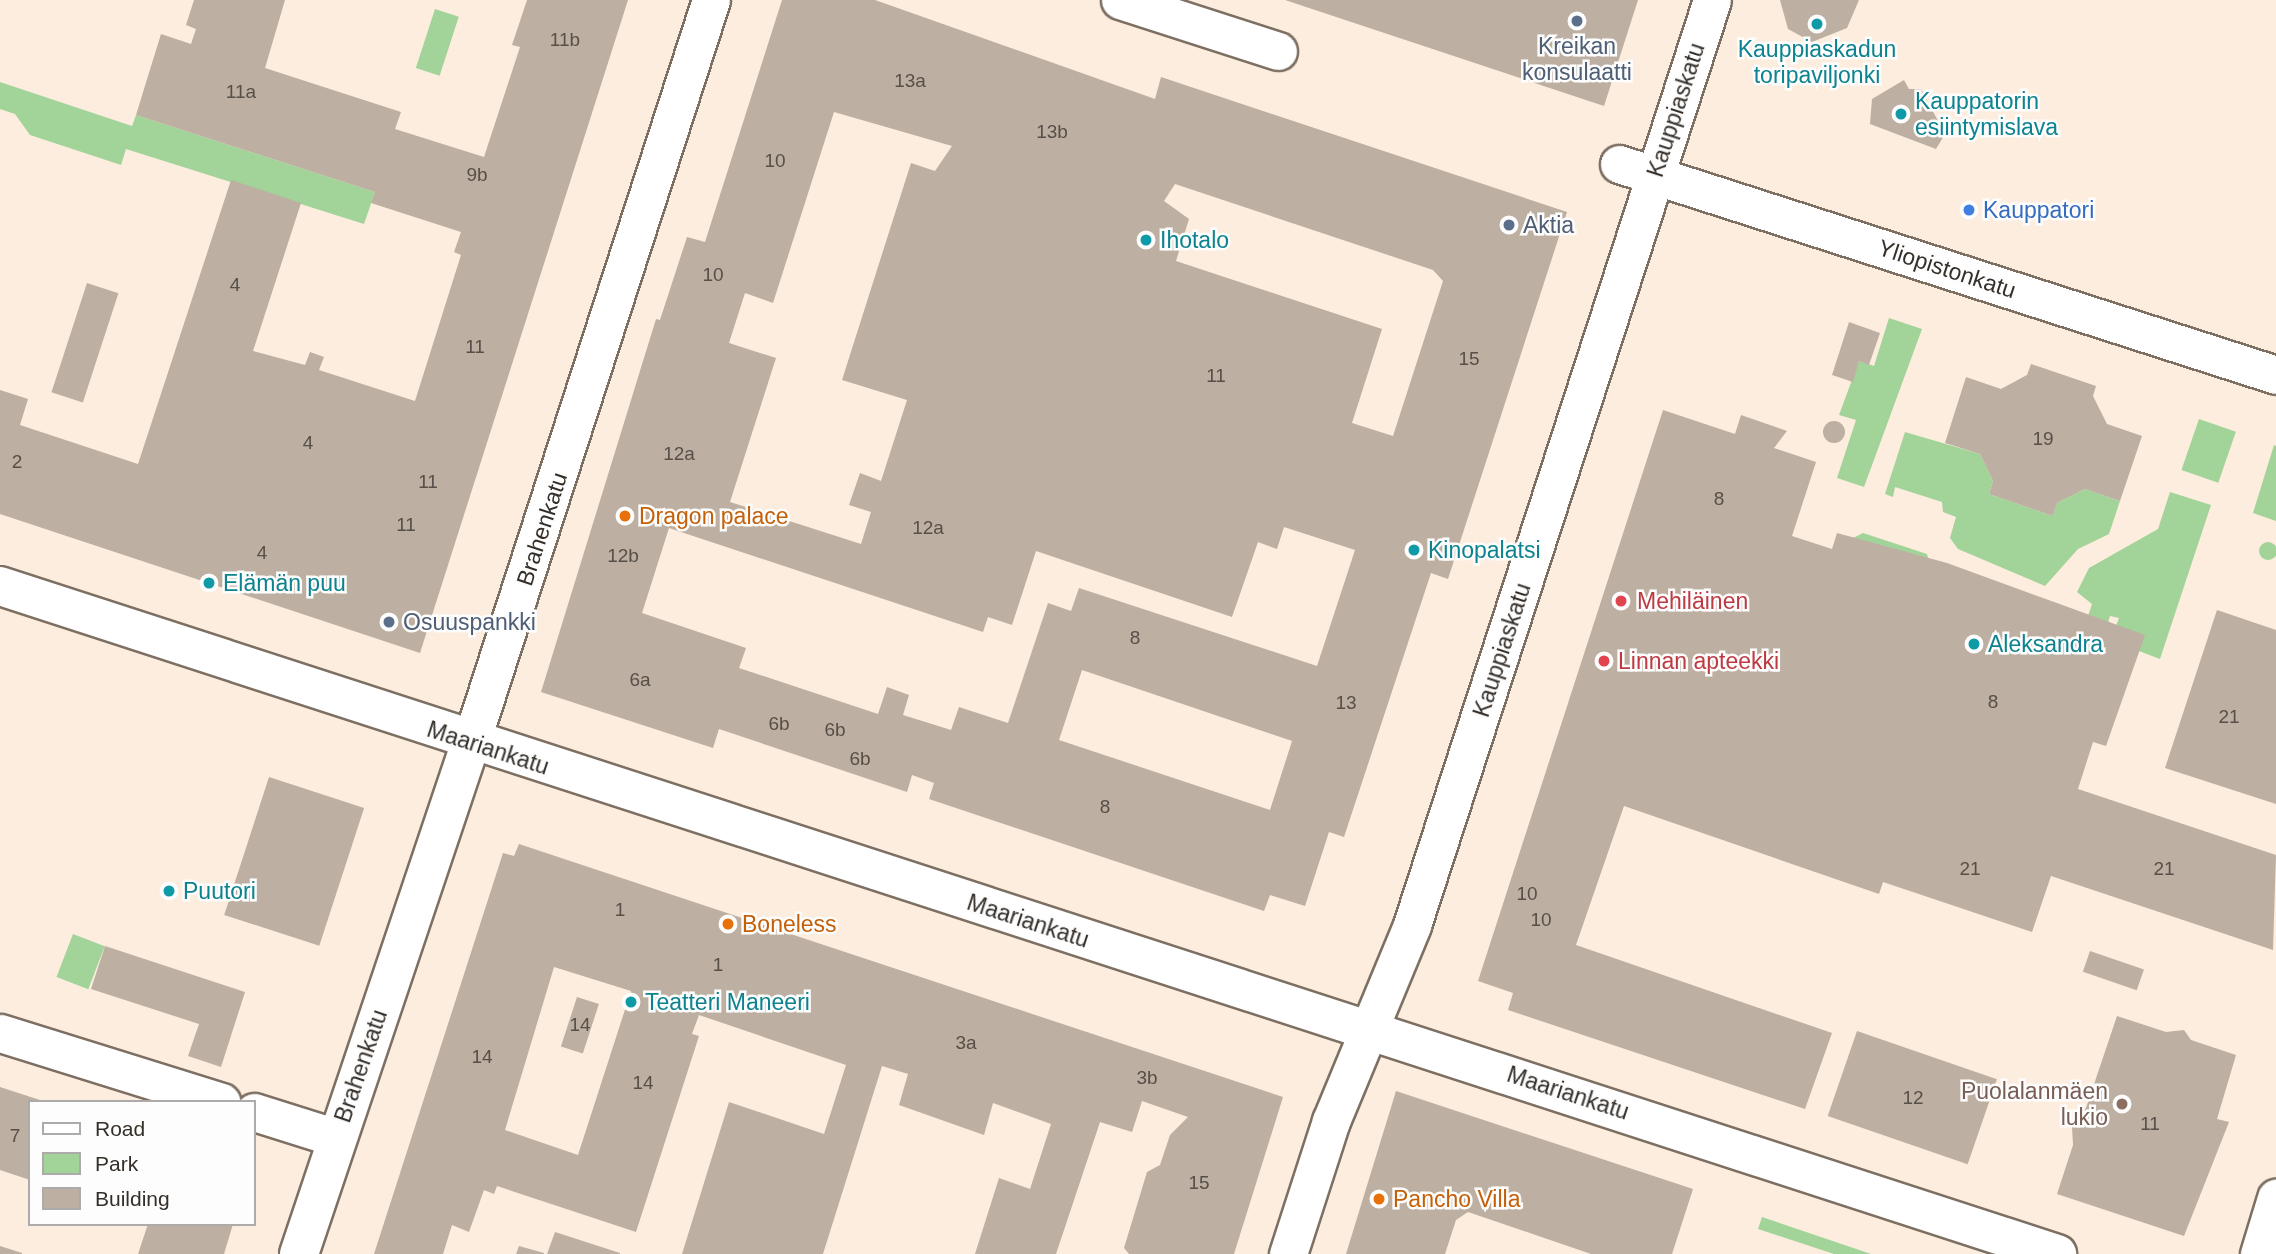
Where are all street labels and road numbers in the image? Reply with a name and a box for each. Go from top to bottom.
street label: Kauppiaskatu [1641,39,1711,181]
street label: Yliopistonkatu [1875,234,2019,304]
street label: Brahenkatu [511,469,573,589]
street label: Kauppiaskatu [1467,579,1537,721]
street label: Maariankatu [424,715,552,781]
street label: Maariankatu [964,888,1092,954]
street label: Brahenkatu [329,1006,393,1126]
street label: Maariankatu [1504,1060,1632,1126]

